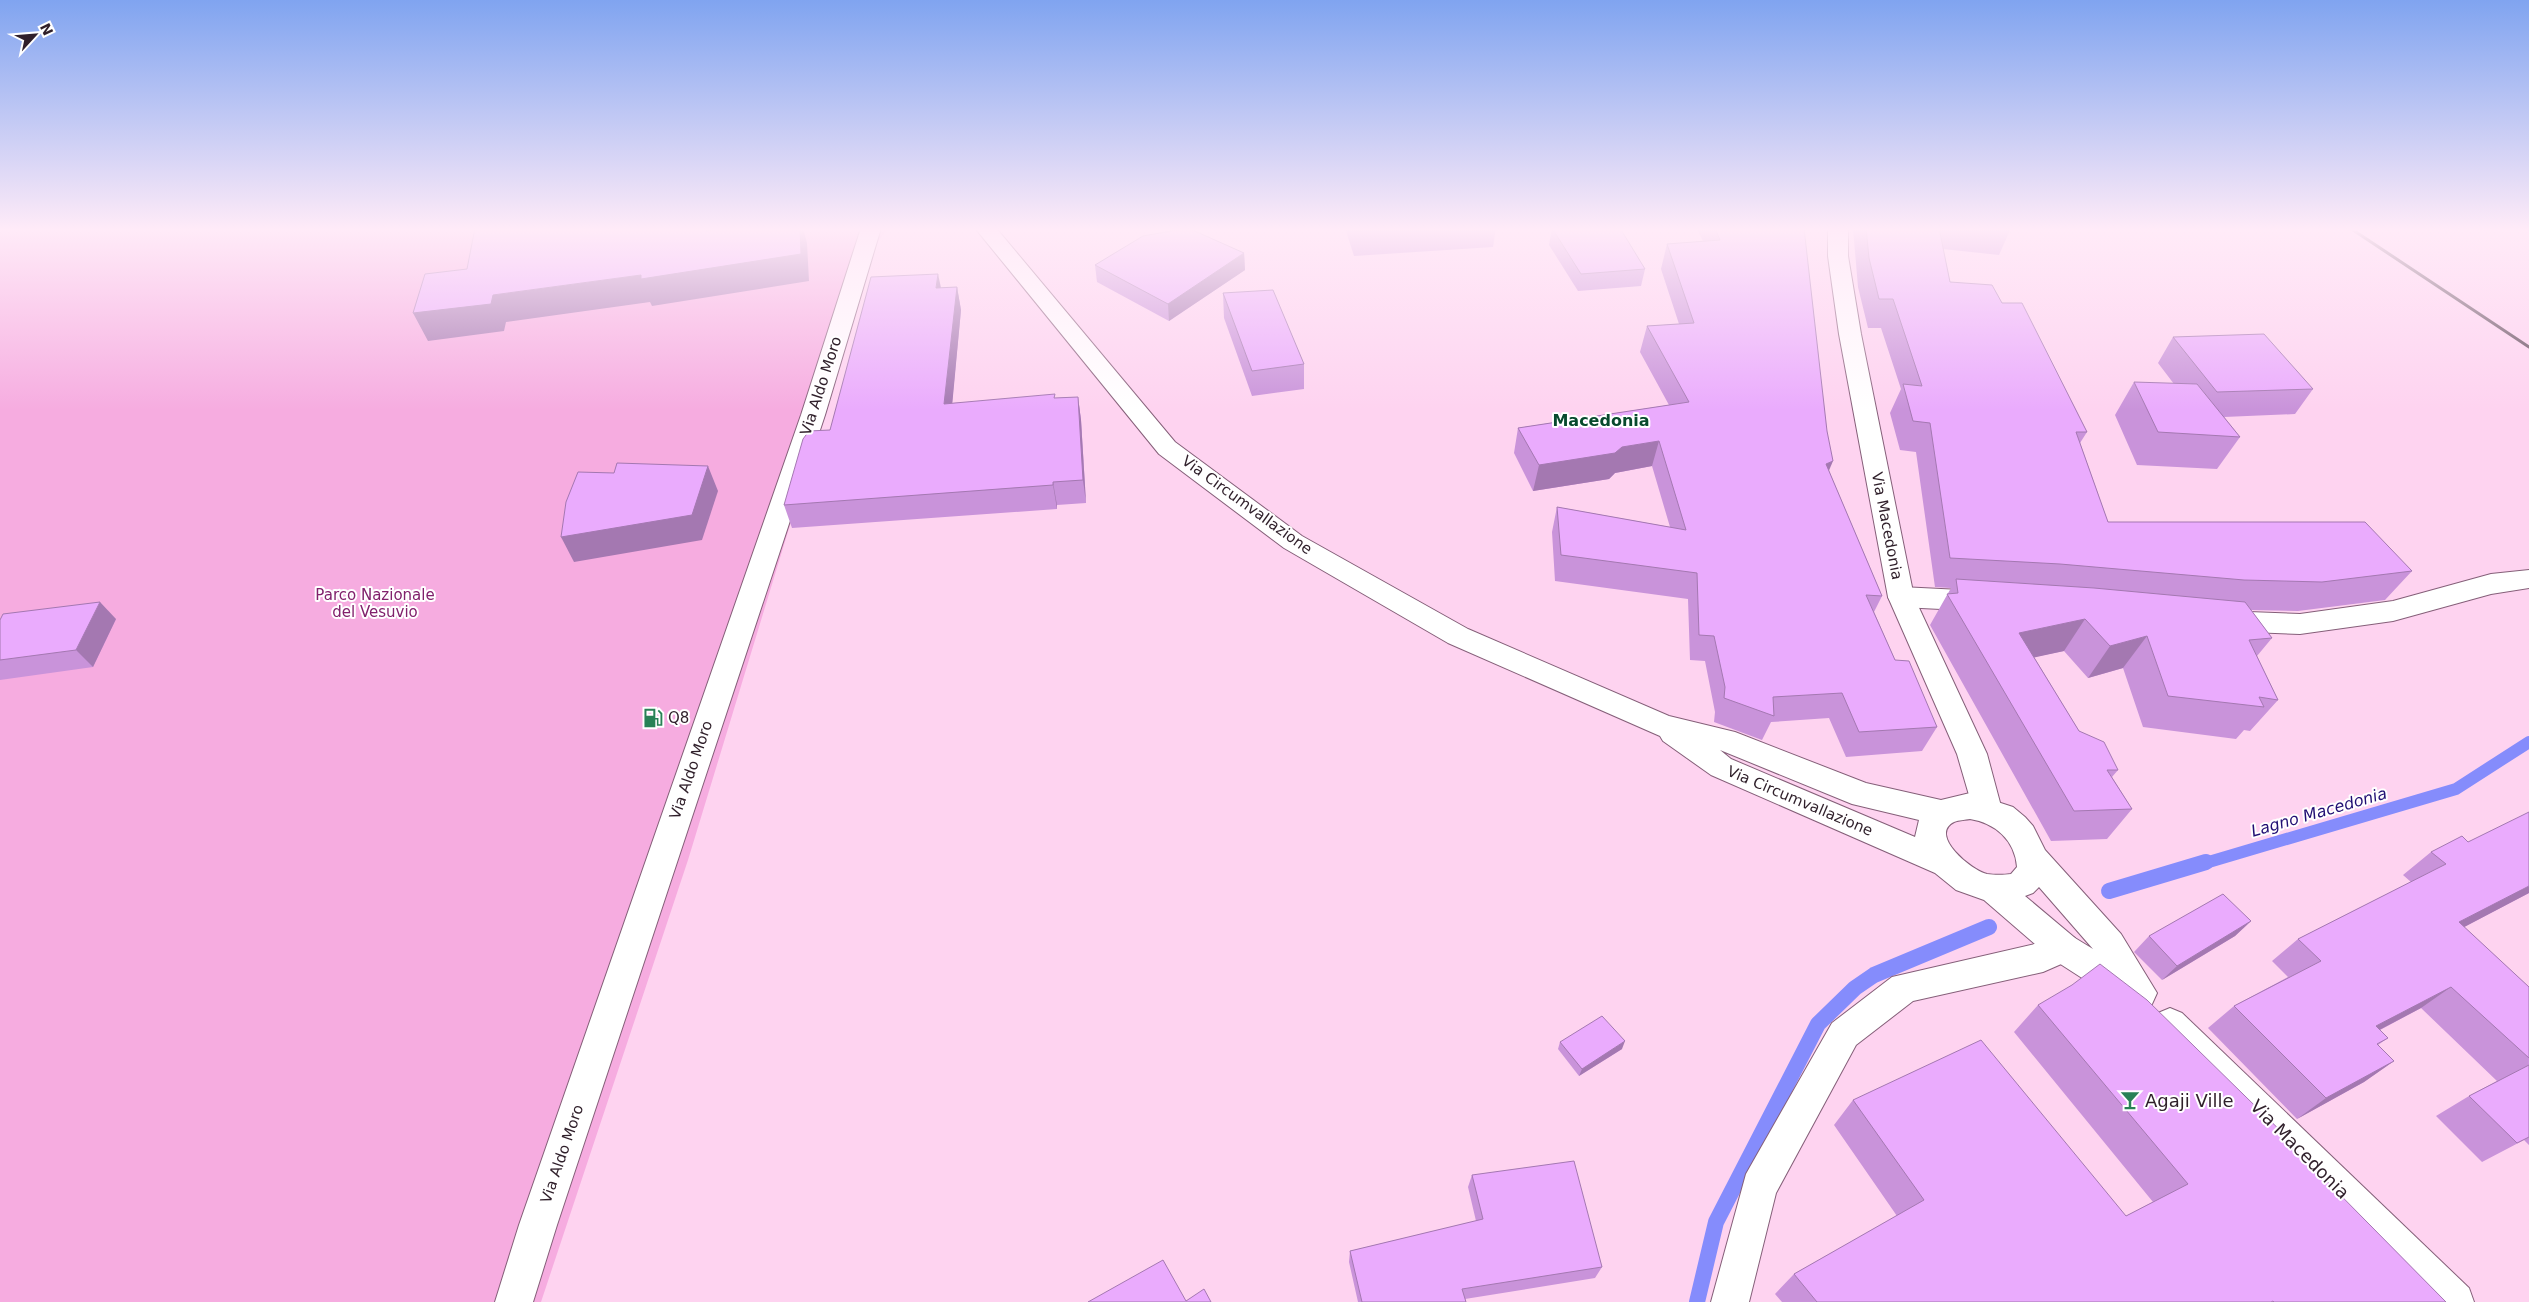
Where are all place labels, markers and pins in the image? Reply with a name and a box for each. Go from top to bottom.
fuel station icon: Q8 [642,707,664,729]
place label: Q8 [668,709,689,727]
bar icon: Agaji Ville [2119,1089,2141,1111]
place label: Agaji Ville [2145,1090,2234,1111]

